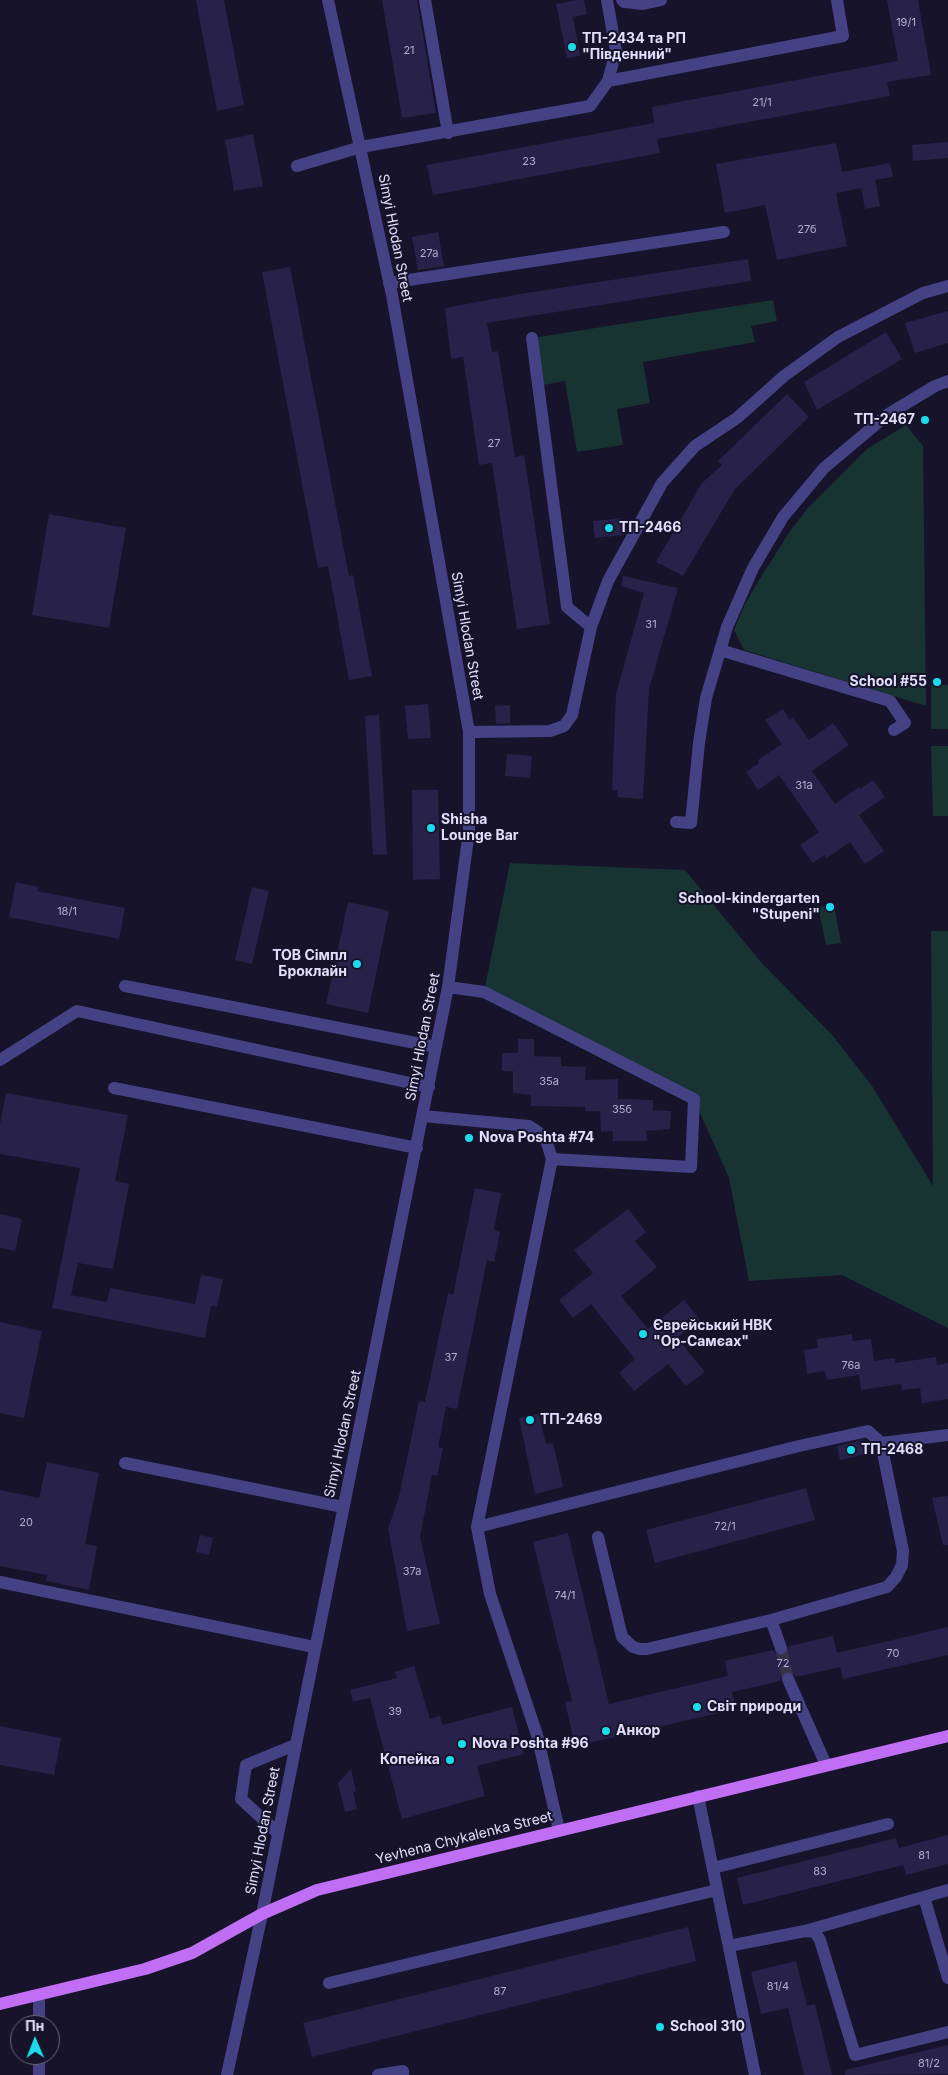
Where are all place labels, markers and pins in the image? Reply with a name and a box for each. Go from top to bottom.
place label: ТП-2434 та РП "Південний" [582,31,686,64]
marker: ТП-2434 та РП "Південний" [566,41,578,53]
place label: ТП-2467 [854,412,915,428]
marker: ТП-2467 [919,414,931,426]
place label: ТП-2466 [619,520,681,536]
marker: ТП-2466 [603,522,615,534]
place label: School #55 [850,674,927,690]
marker: School #55 [931,676,943,688]
place label: Shisha Lounge Bar [441,812,519,844]
marker: Shisha Lounge Bar [425,822,437,834]
place label: School-kindergarten "Stupeni" [678,891,820,924]
marker: School-kindergarten "Stupeni" [824,901,836,913]
place label: ТОВ Сімпл Броклайн [272,948,347,980]
marker: ТОВ Сімпл Броклайн [351,958,363,970]
place label: Nova Poshta #74 [479,1130,594,1146]
marker: Nova Poshta #74 [463,1132,475,1144]
place label: Єврейський НВК "Ор-Самєах" [653,1318,773,1350]
marker: Єврейський НВК "Ор-Самєах" [637,1328,649,1340]
place label: ТП-2469 [540,1412,602,1428]
marker: ТП-2469 [524,1414,536,1426]
place label: ТП-2468 [861,1442,923,1458]
marker: ТП-2468 [845,1444,857,1456]
place label: Світ природи [707,1699,801,1715]
marker: Світ природи [691,1701,703,1713]
place label: Анкор [616,1723,660,1739]
marker: Анкор [600,1725,612,1737]
place label: Nova Poshta #96 [472,1736,589,1752]
marker: Nova Poshta #96 [456,1738,468,1750]
place label: Копейка [380,1752,440,1768]
marker: Копейка [444,1754,456,1766]
place label: School 310 [670,2019,745,2035]
marker: School 310 [654,2021,666,2033]

